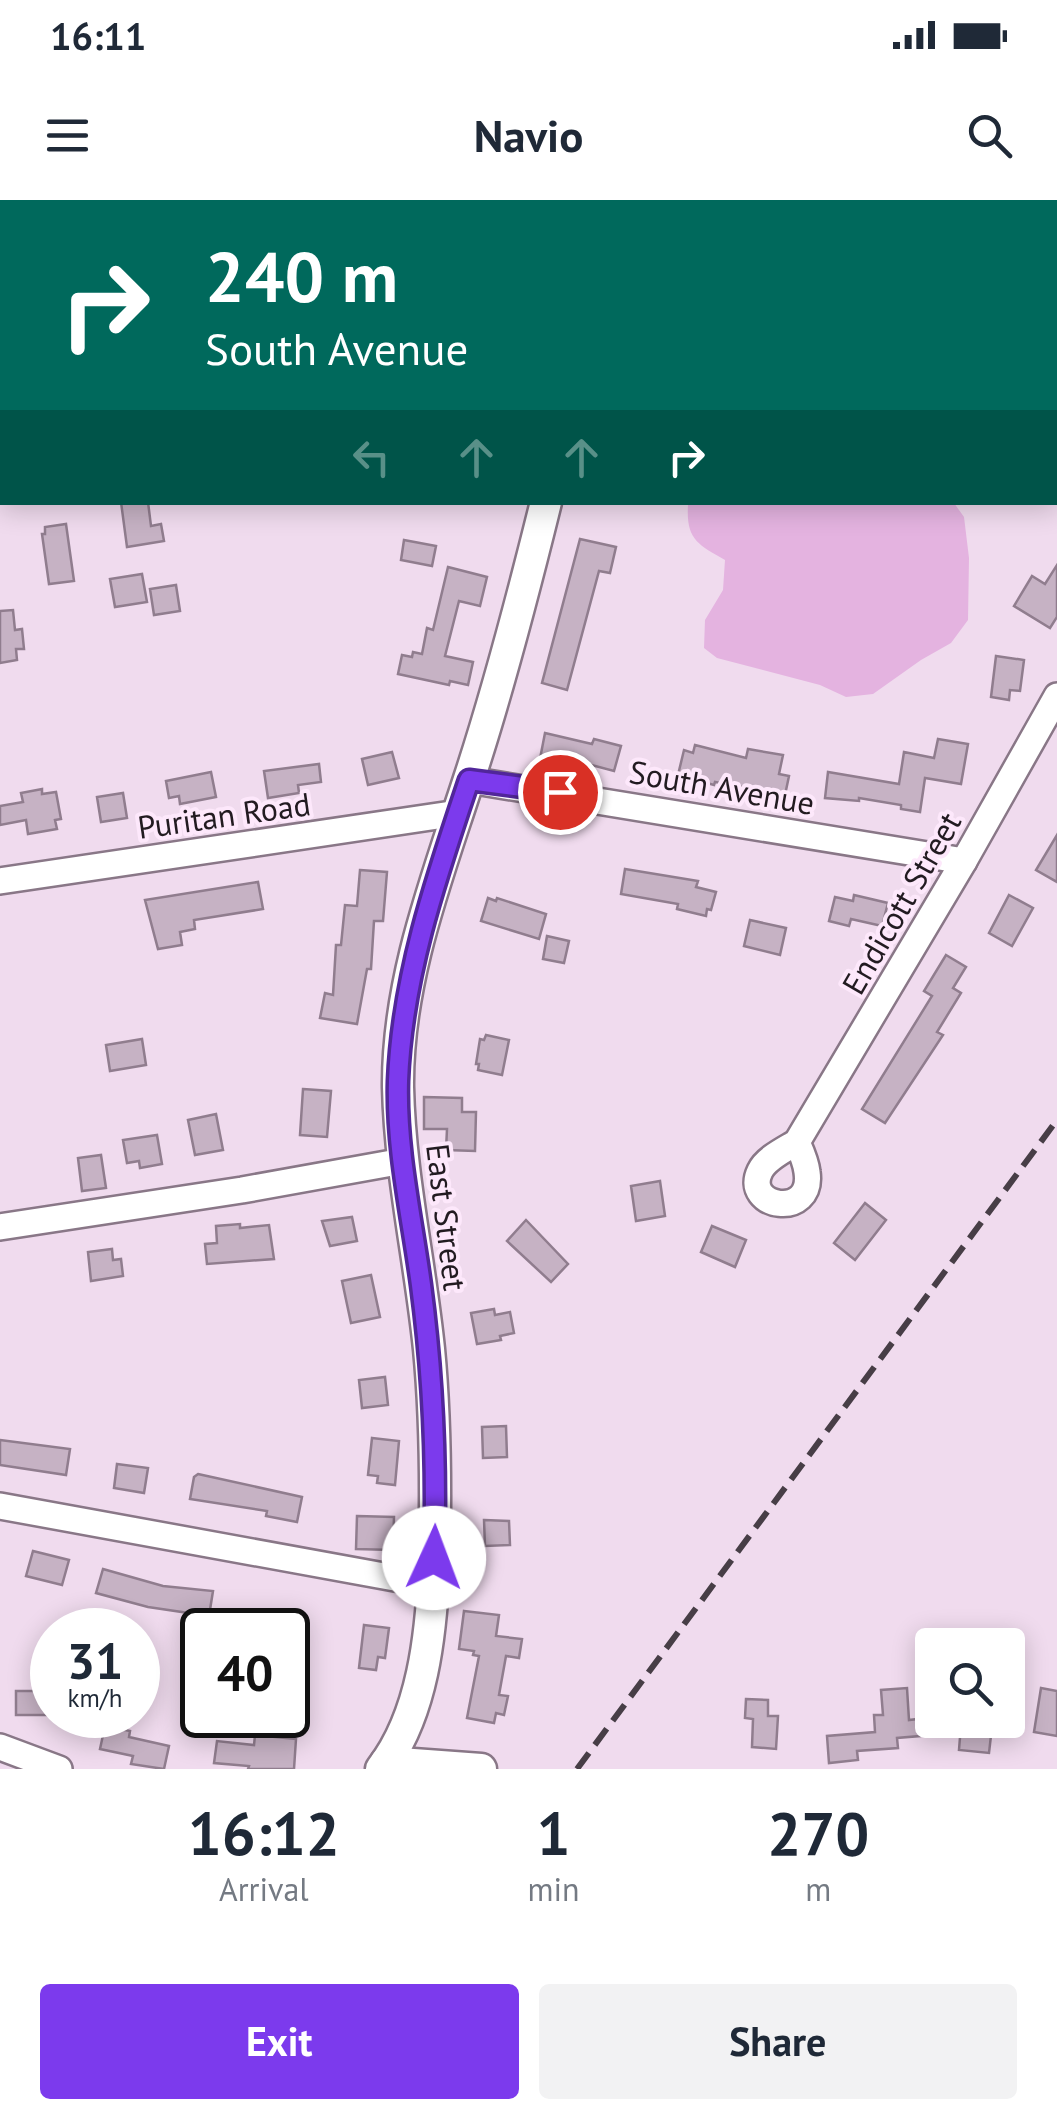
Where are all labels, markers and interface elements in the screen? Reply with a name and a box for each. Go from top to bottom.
text: 16:11 [50,11,146,60]
text: Navio [474,106,583,164]
icon: menu [40,108,95,163]
icon: search [962,108,1017,163]
text: 240 m [205,231,398,321]
icon: right [40,240,170,370]
text: South Avenue [205,319,468,377]
icon: left [344,430,399,485]
icon: ahead [449,430,504,485]
icon: ahead [554,430,609,485]
icon: right [659,430,714,485]
pin [518,750,603,835]
street label: South Avenue [626,750,818,824]
icon: arrive [533,765,588,820]
street label: Puritan Road [135,782,313,848]
street label: Endicott Street [832,804,970,1002]
street label: East Street [417,1141,477,1293]
position arrow [382,1506,486,1610]
speed limit sign: 40 [180,1608,310,1738]
text: 31 [67,1628,123,1693]
map controls [915,1628,1025,1738]
button: search [915,1628,1025,1738]
text: km/h [68,1682,122,1714]
text: 16:12 [188,1794,340,1872]
text: 1 [537,1794,571,1872]
text: 270 [767,1794,869,1872]
text: Arrival [219,1868,309,1910]
text: min [528,1868,580,1910]
text: m [805,1868,831,1910]
button: Exit [40,1984,519,2099]
button: Share [539,1984,1017,2099]

